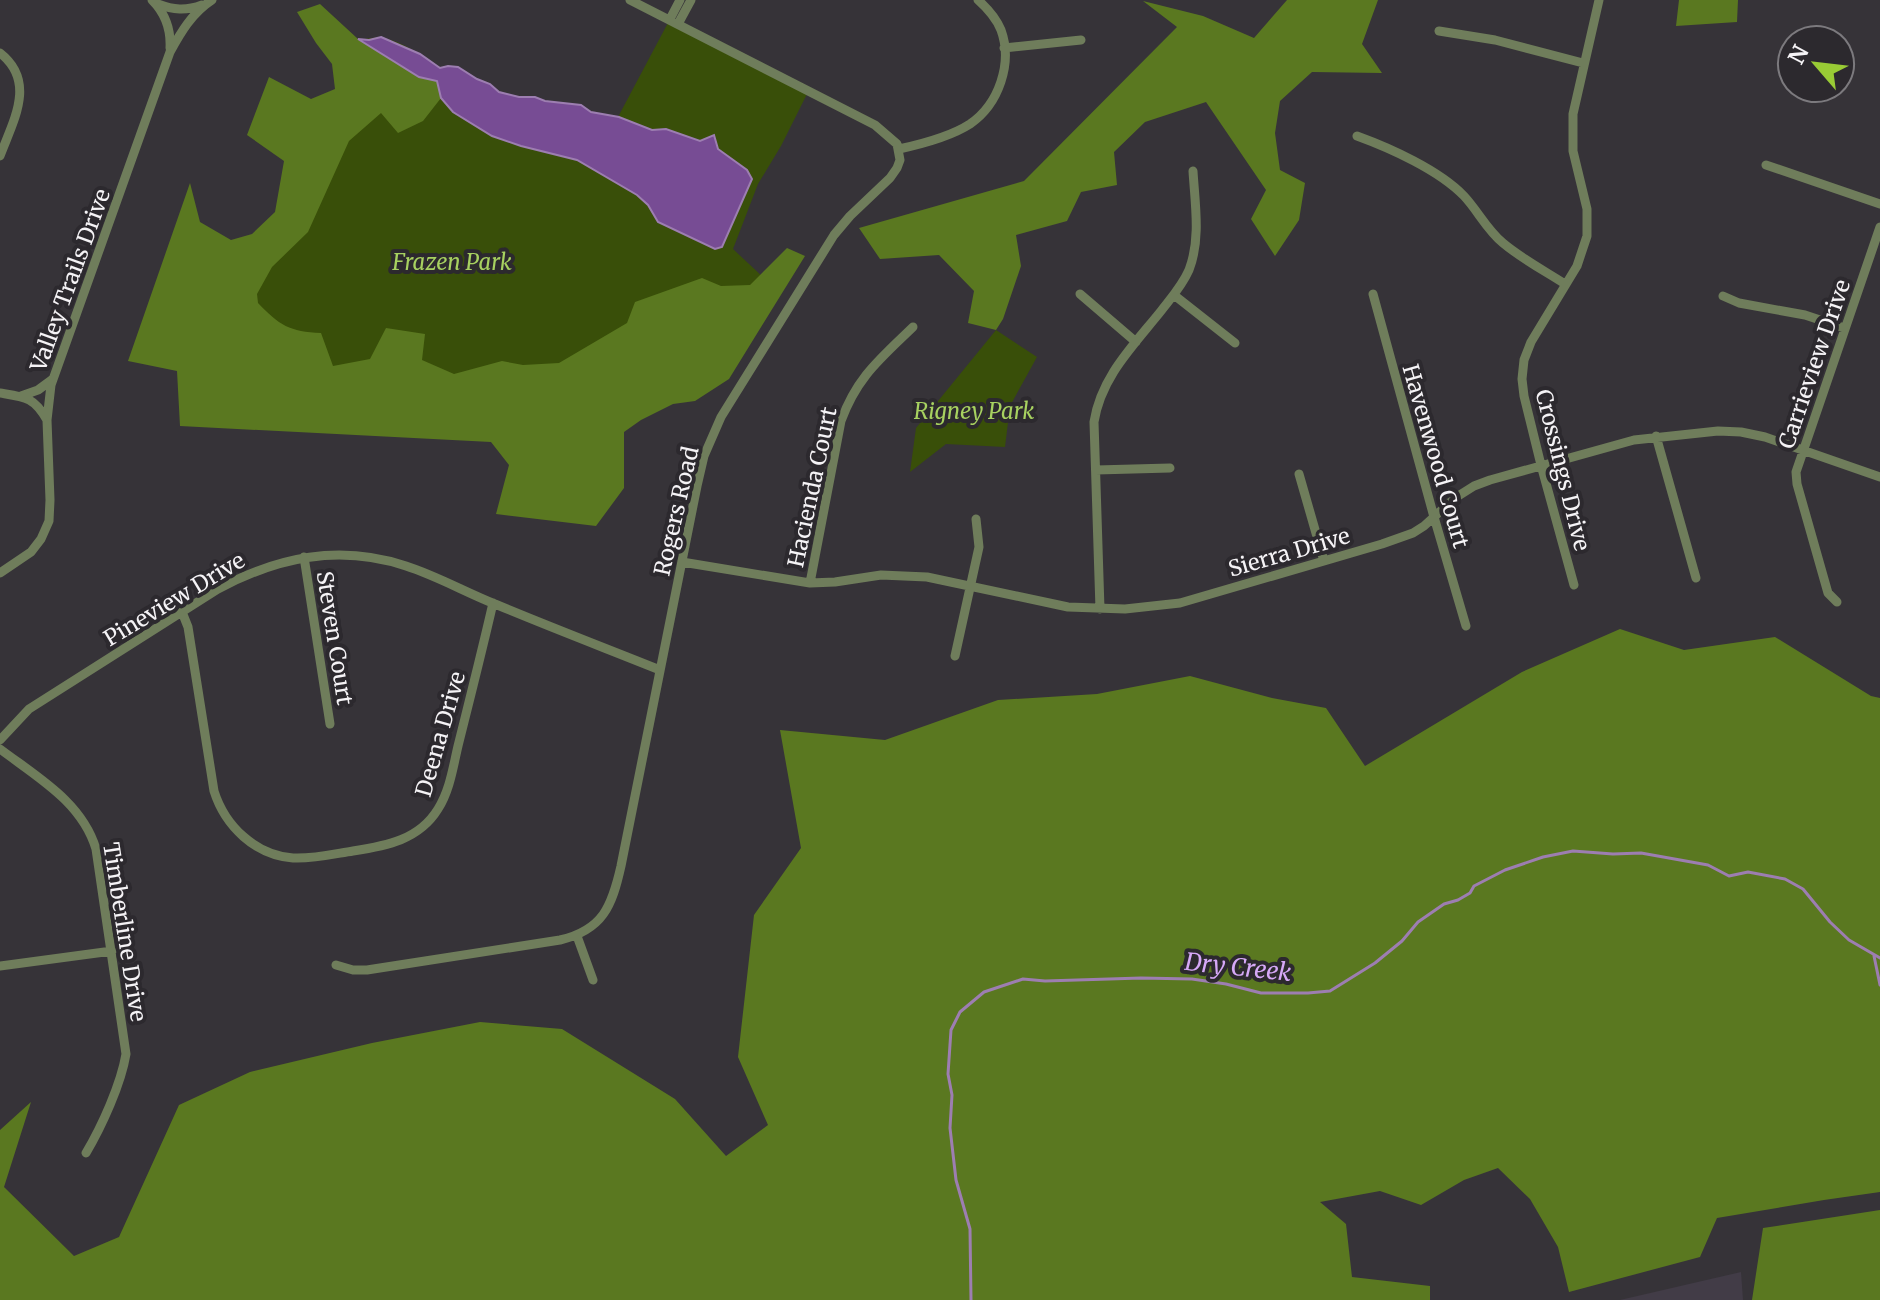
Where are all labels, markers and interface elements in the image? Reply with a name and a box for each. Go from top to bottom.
north arrow [1776,24,1856,104]
text: N [1782,40,1815,69]
street label: Valley Trails Drive [24,185,116,376]
park label: Frazen Park [391,248,512,276]
street label: Carrieview Drive [1772,276,1856,452]
street label: Havenwood Court [1396,361,1476,551]
street label: Crossings Drive [1529,386,1597,554]
park label: Rigney Park [914,397,1034,425]
street label: Hacienda Court [781,404,843,570]
street label: Rogers Road [648,444,704,578]
street label: Sierra Drive [1225,521,1353,583]
street label: Pineview Drive [98,546,250,652]
street label: Steven Court [311,569,359,707]
street label: Deena Drive [409,668,471,800]
street label: Timberline Drive [97,840,153,1024]
water label: Dry Creek [1182,946,1293,988]

